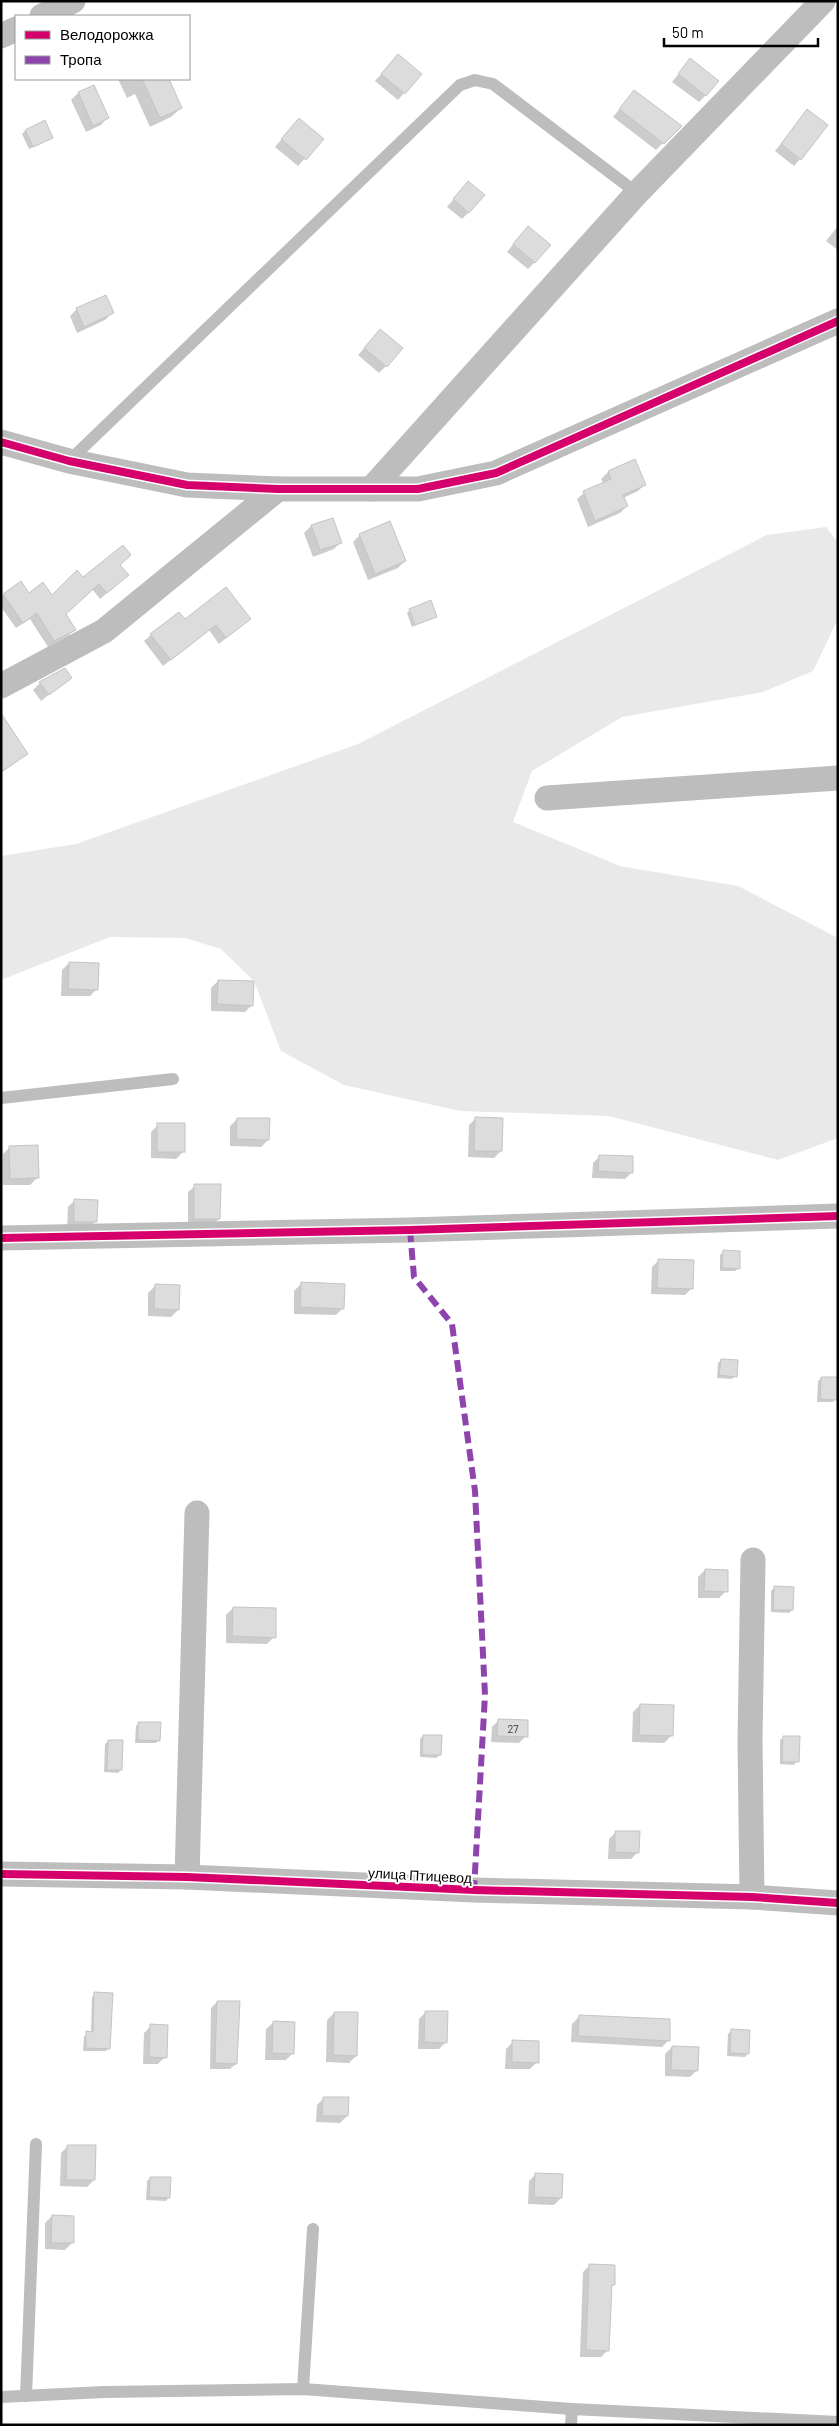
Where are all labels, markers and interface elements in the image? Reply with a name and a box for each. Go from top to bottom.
legend [15,15,190,80]
scale bar [664,15,818,47]
text: 50 m [672,23,704,41]
text: Велодорожка [60,25,154,43]
text: Тропа [60,50,102,68]
house number: 27 [507,1722,519,1735]
street label: улица Птицевод [368,1864,472,1886]

